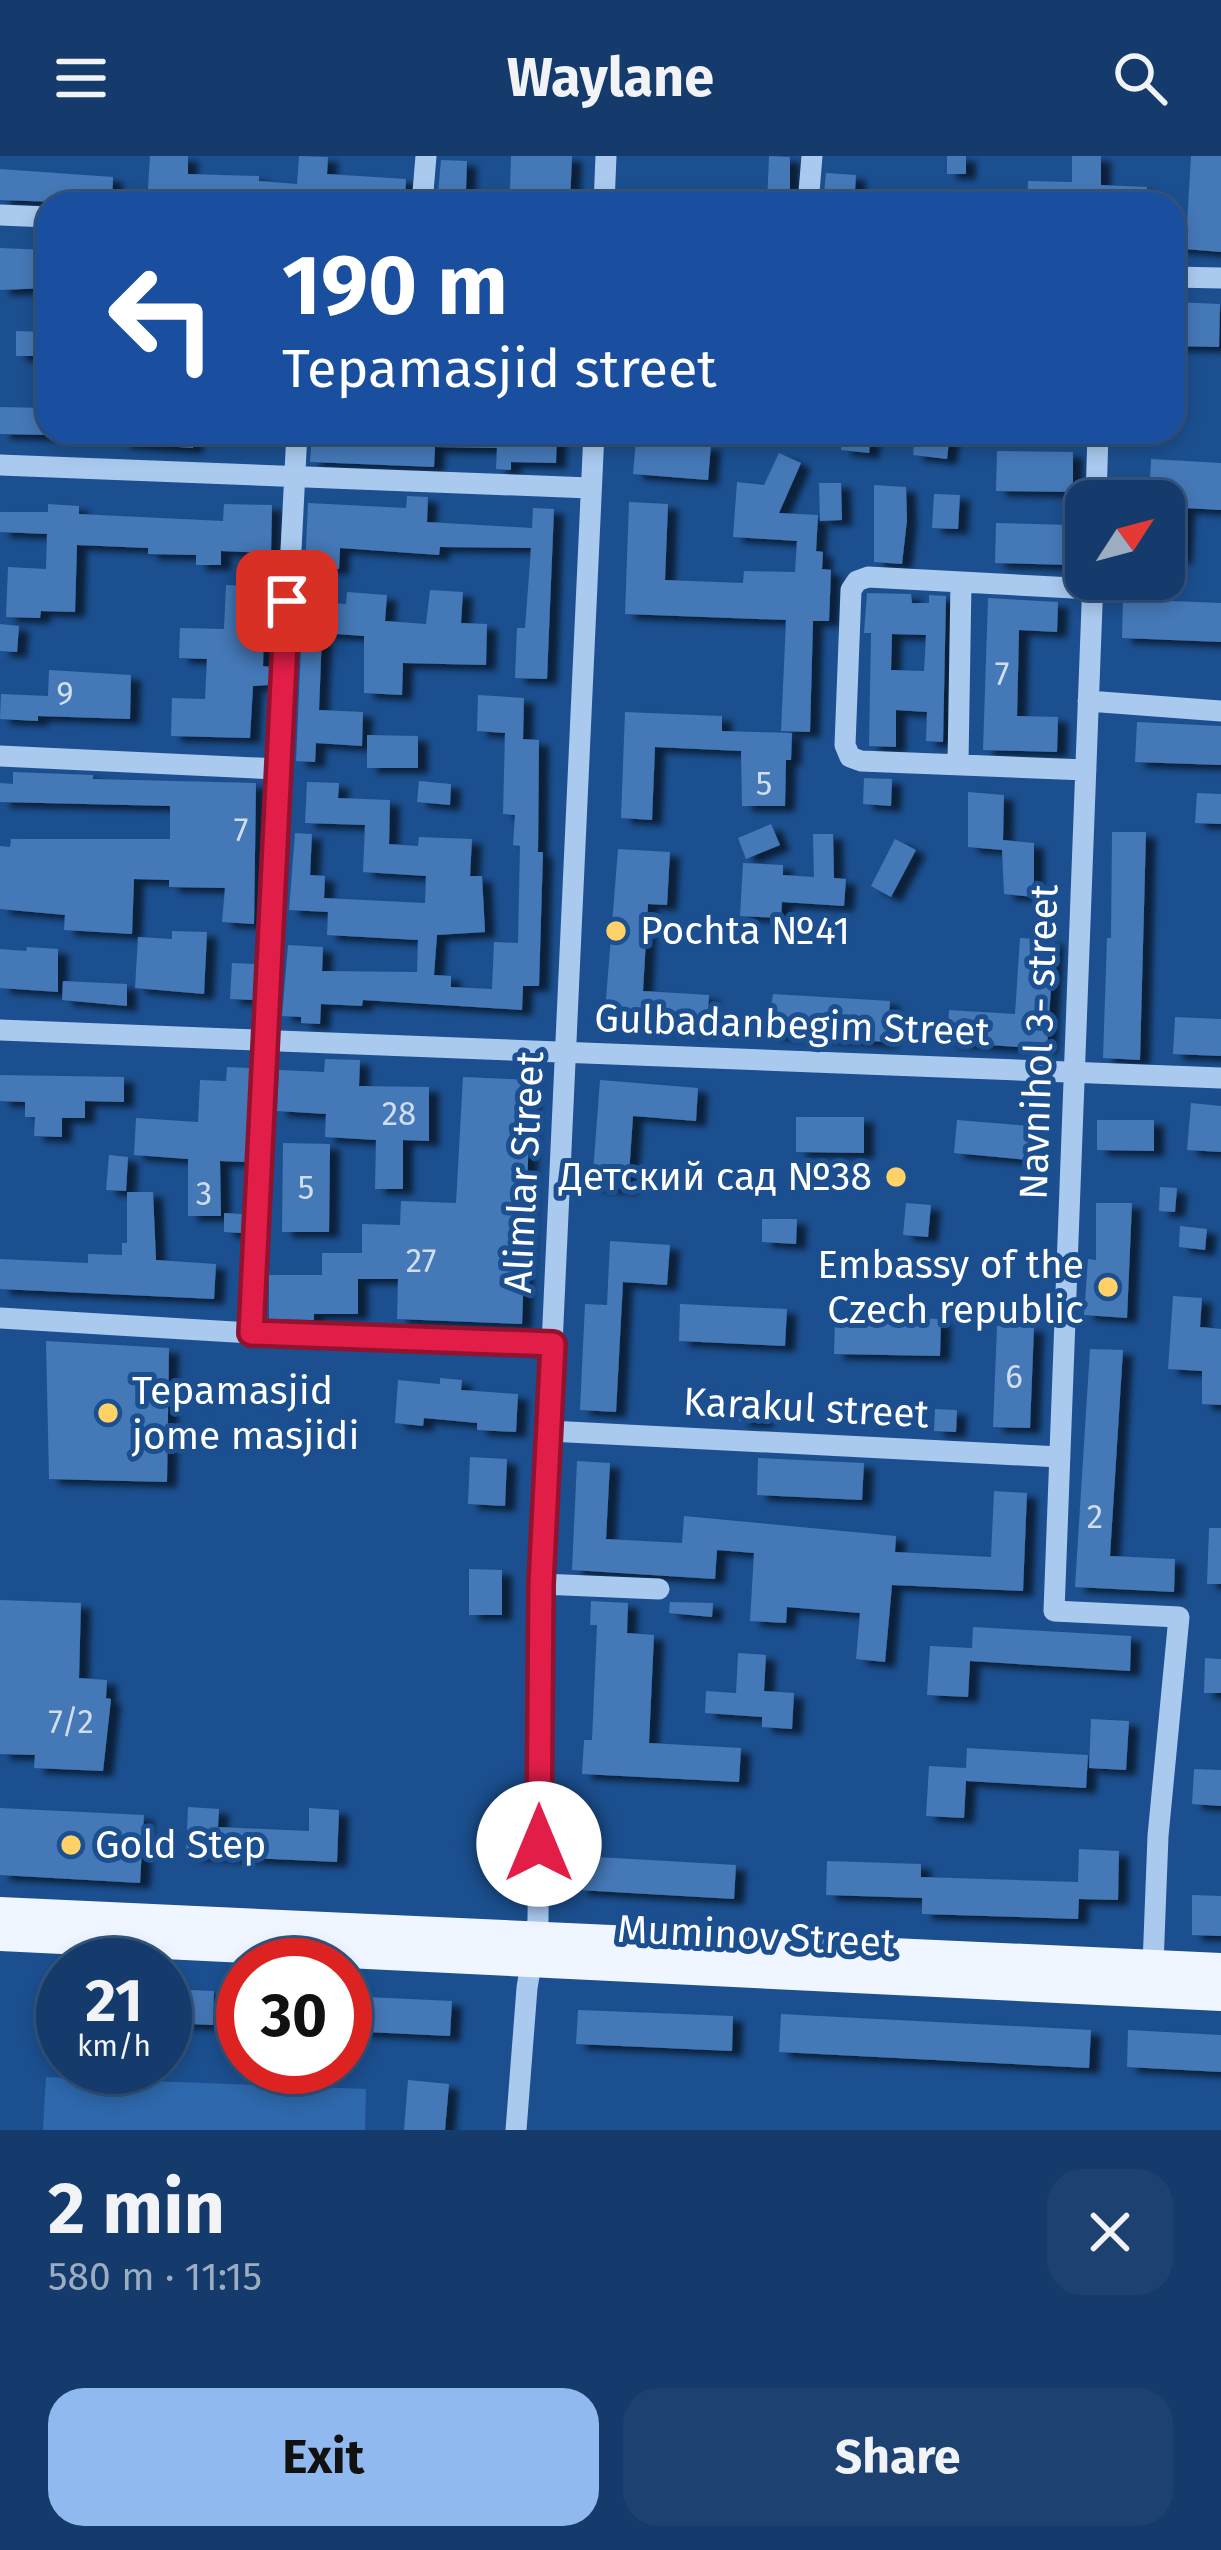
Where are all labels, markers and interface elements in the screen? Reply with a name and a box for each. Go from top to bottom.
icon: menu [48,45,114,111]
icon: search [1107,45,1173,111]
text: Waylane [507,46,714,110]
text: 190 m [282,235,508,336]
icon: left [84,240,240,396]
text: Tepamasjid street [282,337,717,401]
north arrow [1065,480,1185,600]
map controls [1065,480,1185,600]
pin [236,550,338,652]
icon: arrive [254,568,320,634]
house number: 7 [995,654,1009,694]
house number: 9 [56,674,74,714]
house number: 5 [756,764,772,804]
house number: 7 [234,810,248,850]
street label: Navnihol 3- street [1011,882,1068,1201]
place label: Pochta №41 [640,908,850,954]
marker: Pochta №41 [603,918,629,944]
street label: Gulbadanbegim Street [594,995,991,1055]
street label: Аlimlar Street [495,1049,553,1294]
house number: 28 [382,1094,416,1134]
place label: Детский сад №38 [558,1154,872,1200]
marker: Детский сад №38 [883,1164,909,1190]
house number: 5 [298,1168,314,1208]
house number: 3 [196,1174,212,1214]
house number: 27 [406,1241,436,1281]
place label: Embassy of the Czech republic [817,1242,1084,1333]
marker: Embassy of the Czech republic [1095,1274,1121,1300]
house number: 6 [1005,1357,1023,1397]
place label: Tepamasjid jome masjidi [131,1368,359,1459]
street label: Karakul street [682,1379,931,1437]
marker: Tepamasjid jome masjidi [95,1400,121,1426]
house number: 2 [1087,1497,1103,1537]
house number: 7/2 [48,1702,94,1742]
position arrow [476,1781,602,1907]
place label: Gold Step [95,1822,266,1868]
marker: Gold Step [58,1832,84,1858]
street label: Muminov Street [616,1906,897,1966]
speed limit sign: 30 [216,1938,372,2094]
text: 21 [85,1965,143,2037]
text: km/h [77,2028,151,2064]
text: 2 min [48,2166,225,2252]
button: close [1047,2169,1173,2295]
text: 580 m · 11:15 [48,2254,262,2300]
button: Exit [48,2388,599,2526]
button: Share [623,2388,1173,2526]

